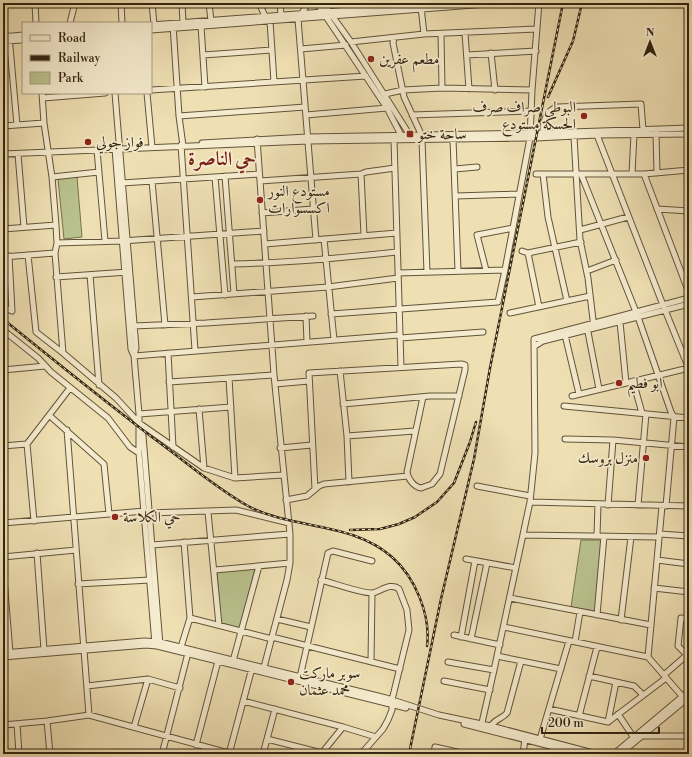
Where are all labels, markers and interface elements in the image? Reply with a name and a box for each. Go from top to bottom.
legend [22,22,152,94]
north arrow [630,22,670,62]
text: N [646,26,655,40]
text: Road [58,31,86,46]
place label: مطعم عفرين [379,50,439,73]
text: Railway [58,51,100,66]
marker: مطعم عفرين [366,54,376,64]
text: Park [58,71,84,86]
place label: البوطي صراف صرف الحسكة مستودع [472,98,576,137]
marker: البوطي صراف صرف الحسكة مستودع [579,111,589,121]
place label: ساحة ختو [416,125,466,144]
marker: ساحة ختو [405,129,415,139]
place label: فواز جولي [96,133,144,154]
marker: فواز جولي [83,137,93,147]
district label: حي الناصرة [188,147,256,174]
place label: مستودع النور اكسسوارات [266,182,330,218]
marker: مستودع النور اكسسوارات [255,195,265,205]
place label: ابو فطيم [627,374,662,398]
marker: ابو فطيم [614,378,624,388]
place label: منزل بروسك [578,449,638,468]
marker: منزل بروسك [641,453,651,463]
place label: حي الكلاسة [123,508,180,529]
marker: حي الكلاسة [110,512,120,522]
place label: سوبر ماركت محمد عثمان [299,664,360,700]
marker: سوبر ماركت محمد عثمان [286,677,296,687]
scale bar [542,709,659,735]
text: 200 m [548,716,584,731]

